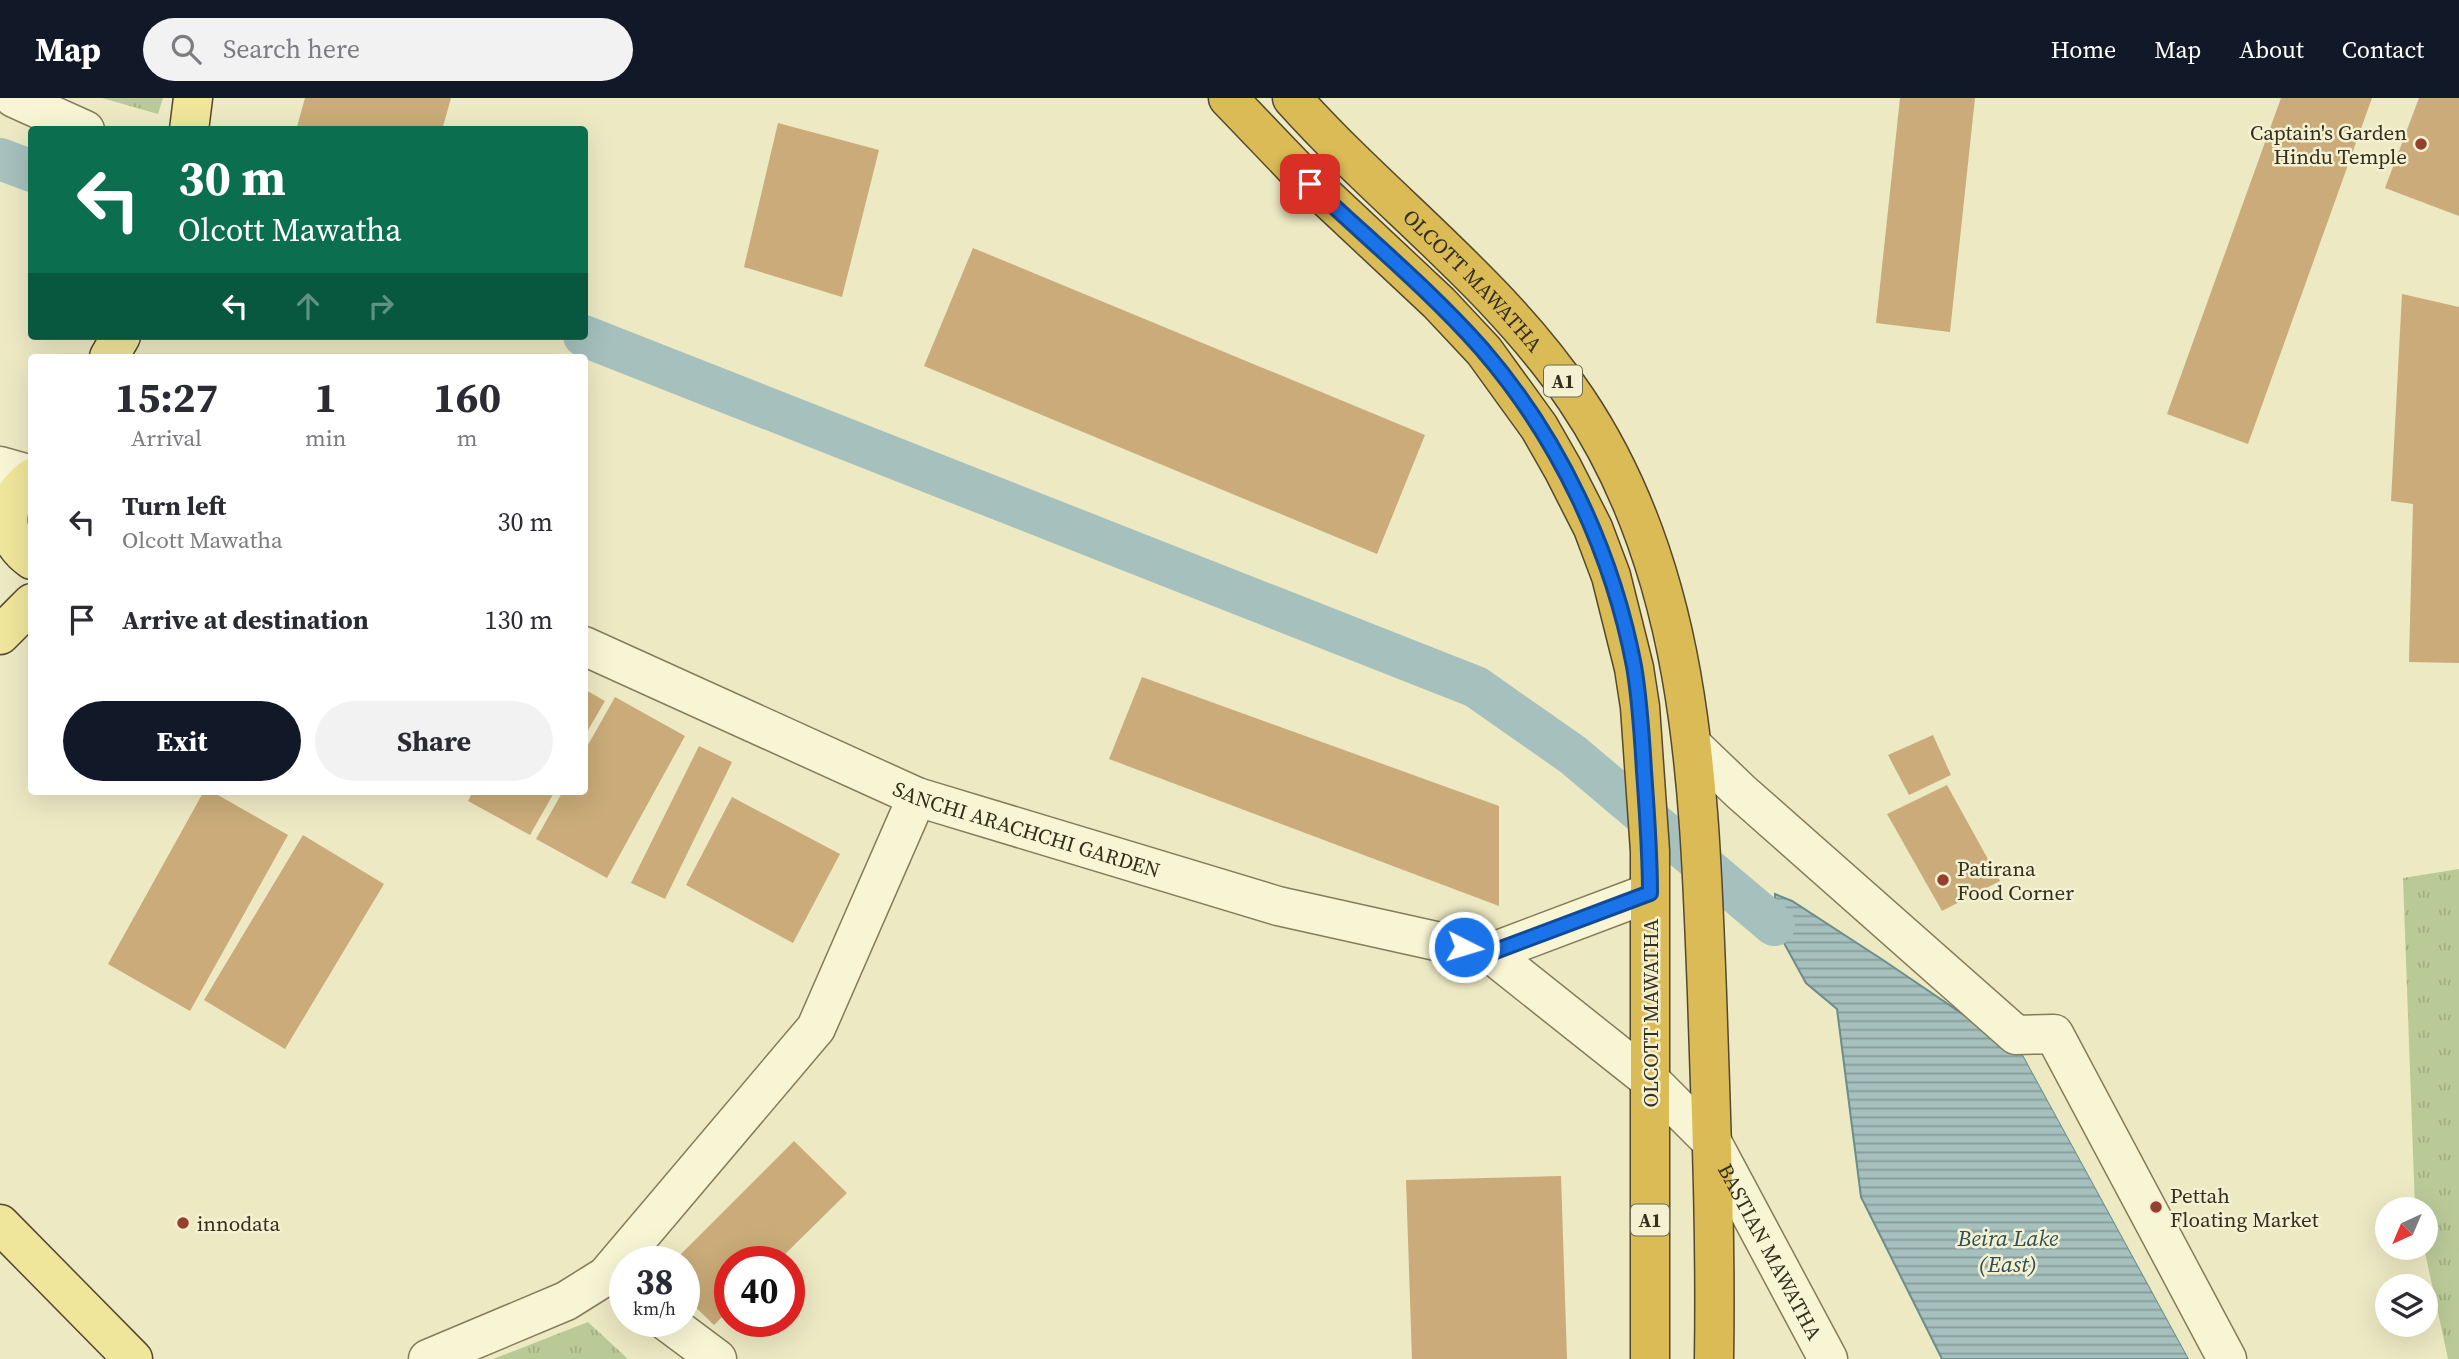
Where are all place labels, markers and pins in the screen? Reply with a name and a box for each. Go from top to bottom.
place label: Captain's Garden Hindu Temple [2250,118,2407,171]
marker: Captain's Garden Hindu Temple [2413,136,2429,152]
pin [1280,154,1340,214]
place label: Patirana Food Corner [1957,854,2074,907]
marker: Patirana Food Corner [1935,872,1951,888]
place label: Pettah Floating Market [2170,1181,2319,1234]
marker: Pettah Floating Market [2148,1199,2164,1215]
place label: innodata [197,1209,280,1238]
marker: innodata [175,1215,191,1231]

